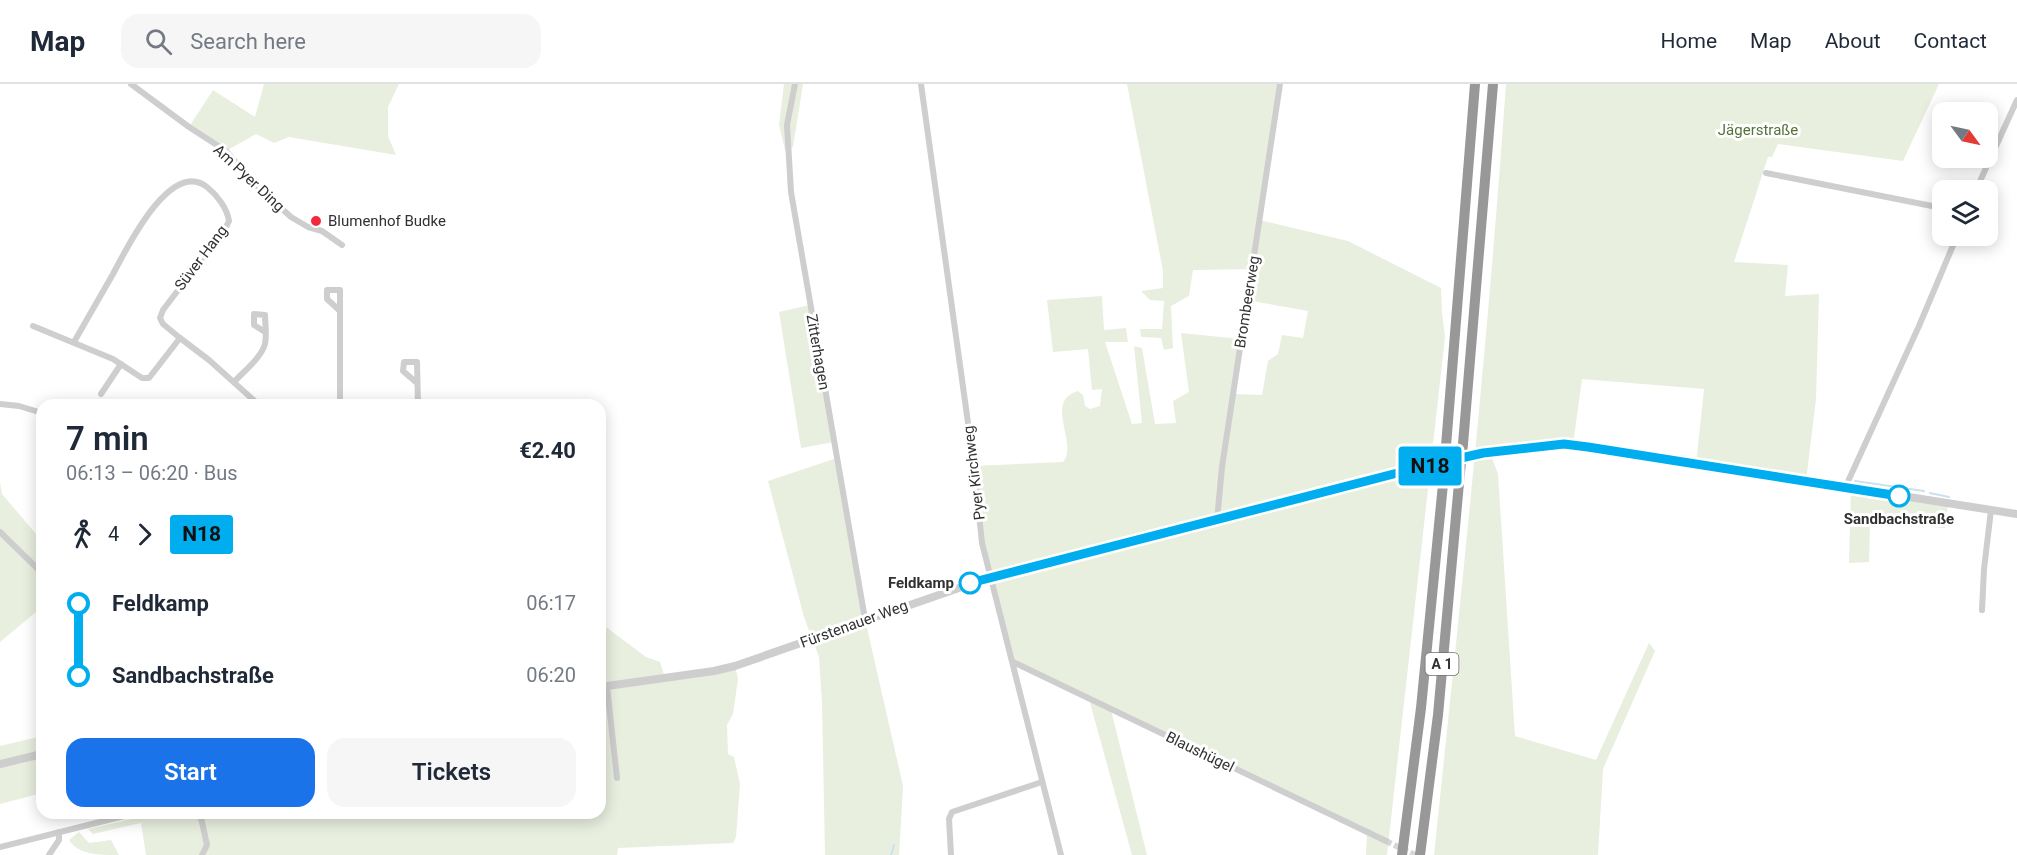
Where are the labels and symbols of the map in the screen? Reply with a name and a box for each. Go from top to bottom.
north arrow [1932,102,1998,168]
park label: Jägerstraße [1718,121,1798,139]
street label: Am Pyer Ding [210,141,288,215]
place label: Blumenhof Budke [328,212,446,230]
marker: Blumenhof Budke [309,214,323,228]
street label: Süver Hang [171,222,231,294]
street label: Brombeerweg [1231,255,1263,349]
street label: Zitterhagen [802,313,834,391]
street label: Pyer Kirchweg [959,425,989,521]
line badge: N18 [1396,446,1464,485]
marker: Sandbachstraße [1888,485,1910,507]
place label: Sandbachstraße [1844,510,1954,528]
marker: Feldkamp [959,572,981,594]
place label: Feldkamp [888,574,954,592]
street label: Fürstenauer Weg [798,596,910,652]
road number: A 1 [1426,653,1458,675]
street label: Blaushügel [1163,728,1237,776]

